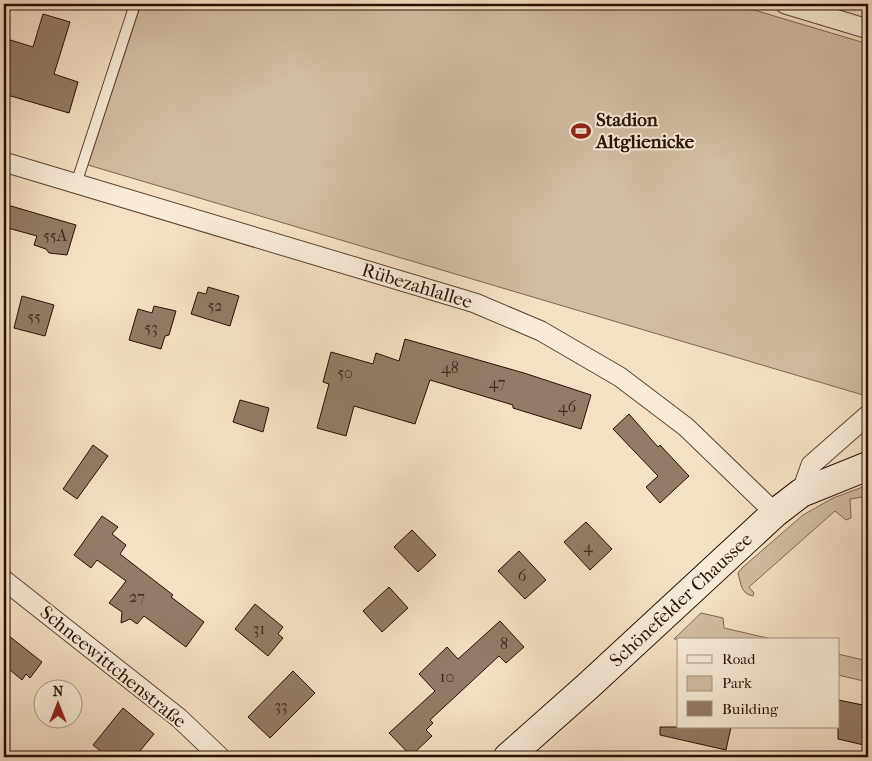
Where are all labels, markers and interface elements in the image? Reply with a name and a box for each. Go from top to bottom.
place label: Stadion Altglienicke [595,109,695,153]
sports icon: Stadion Altglienicke [570,120,592,142]
house number: 55A [43,226,68,245]
street label: Rübezahlallee [359,259,475,313]
house number: 52 [207,296,223,315]
house number: 55 [27,307,41,326]
house number: 53 [144,318,158,337]
house number: 48 [441,358,459,377]
house number: 50 [337,363,353,382]
house number: 47 [489,373,506,392]
house number: 46 [558,397,576,416]
street label: Schönefelder Chaussee [605,528,757,672]
house number: 4 [583,537,593,556]
house number: 6 [518,566,527,585]
house number: 27 [129,587,145,606]
street label: Schneewittchenstraße [36,601,190,733]
house number: 31 [253,619,265,638]
house number: 8 [500,634,508,653]
legend [677,638,840,728]
text: Road [722,650,756,668]
house number: 10 [440,667,454,686]
text: Park [722,674,752,692]
north arrow [32,678,82,728]
text: N [53,683,64,700]
house number: 33 [274,696,288,715]
text: Building [722,700,779,718]

